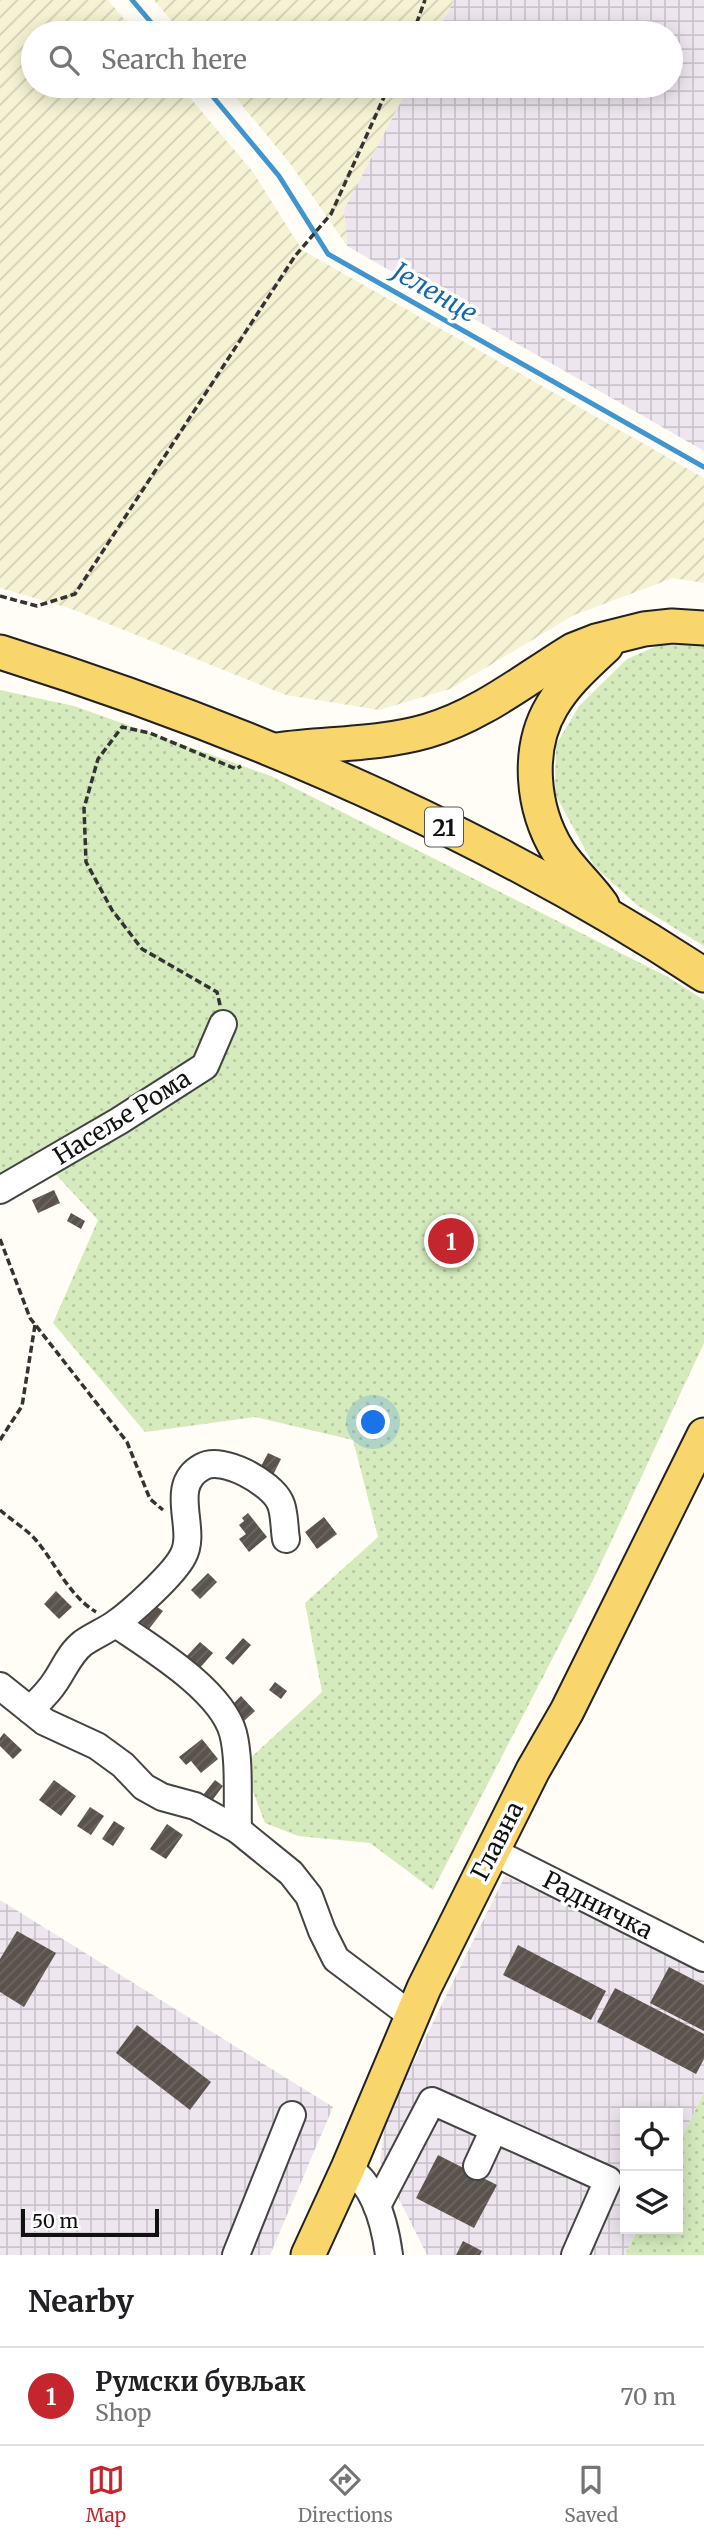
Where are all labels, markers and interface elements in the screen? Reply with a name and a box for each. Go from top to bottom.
search box [21,21,683,98]
icon: search [45,41,83,79]
text: Search here [101,43,247,76]
water label: Јеленце [384,253,483,329]
road number: 21 [425,807,463,846]
street label: Насеље Рома [48,1062,197,1171]
pin: 1 [428,1215,474,1267]
your location [356,1405,390,1439]
street label: Главна [464,1796,530,1886]
street label: Радничка [538,1864,658,1946]
map controls [620,2108,683,2234]
button: locate [620,2108,683,2171]
button: layers [620,2171,683,2234]
scale bar [21,2206,159,2238]
text: 50 m [32,2209,78,2233]
text: Nearby [28,2282,134,2320]
text: Румски бувљак [95,2365,306,2398]
text: 1 [46,2382,56,2411]
text: 70 m [620,2382,676,2411]
text: Shop [95,2398,151,2427]
tab: Map [86,2461,126,2527]
tab: Directions [298,2461,393,2527]
tab: Saved [564,2461,618,2527]

